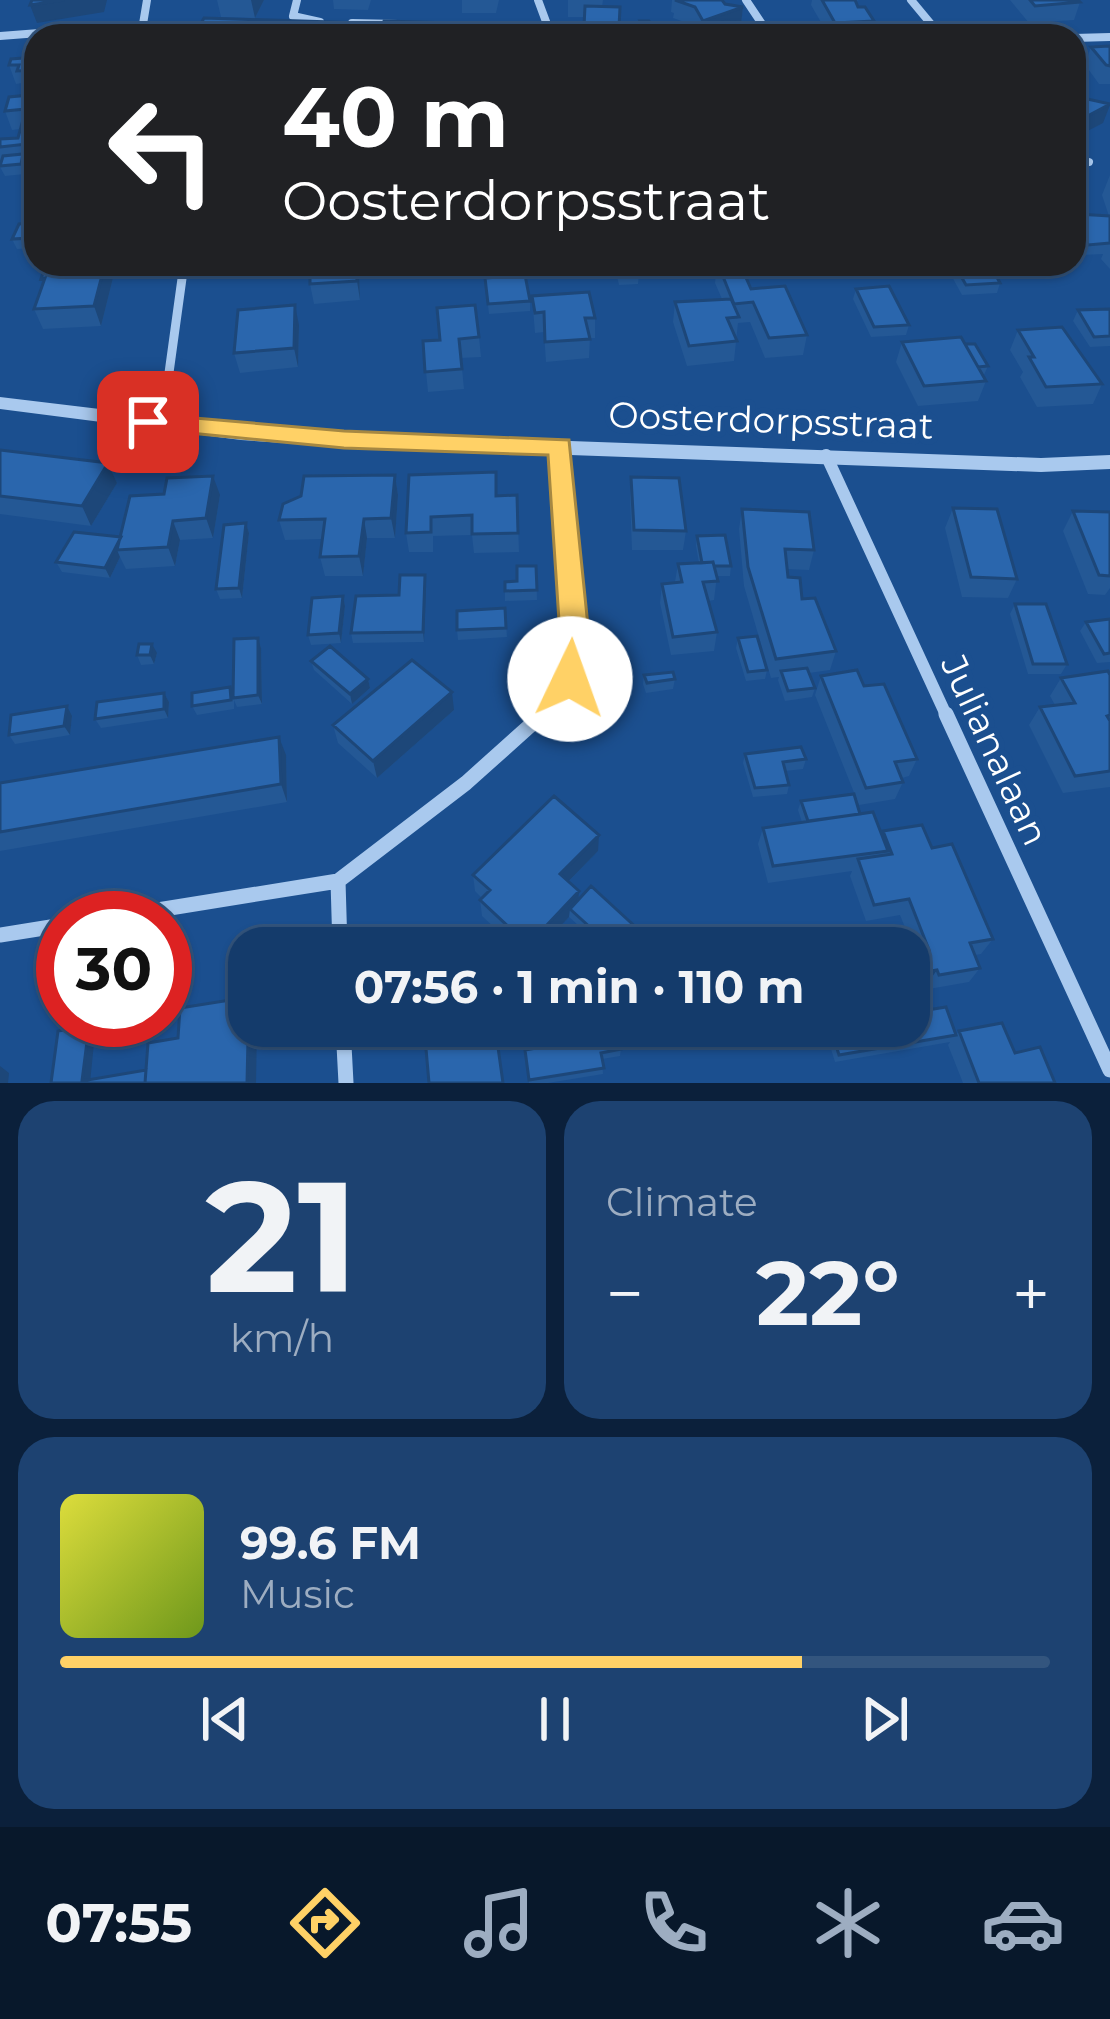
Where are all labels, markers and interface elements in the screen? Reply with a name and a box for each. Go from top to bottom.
text: 40 m [282,66,509,168]
icon: left [84,72,240,228]
text: Oosterdorpsstraat [282,168,770,234]
pin [97,371,199,473]
icon: arrive [115,389,181,455]
street label: Oosterdorpsstraat [608,392,934,448]
position arrow [507,616,633,742]
street label: Julianalaan [931,647,1058,852]
speed limit sign: 30 [36,891,192,1047]
text: 07:56 · 1 min · 110 m [354,959,804,1014]
text: 21 [205,1141,359,1331]
text: Climate [606,1178,758,1226]
text: 22° [756,1238,900,1348]
text: − [606,1253,644,1334]
text: + [1012,1253,1050,1334]
text: km/h [230,1314,334,1362]
text: 99.6 FM [240,1515,421,1570]
text: Music [240,1570,355,1618]
icon: previous [192,1686,258,1752]
icon: pause [522,1686,588,1752]
icon: next [852,1686,918,1752]
icon: directions [283,1881,367,1965]
icon: music [457,1881,541,1965]
icon: phone [632,1881,716,1965]
icon: climate [806,1881,890,1965]
icon: car [981,1881,1065,1965]
text: 07:55 [45,1890,192,1956]

